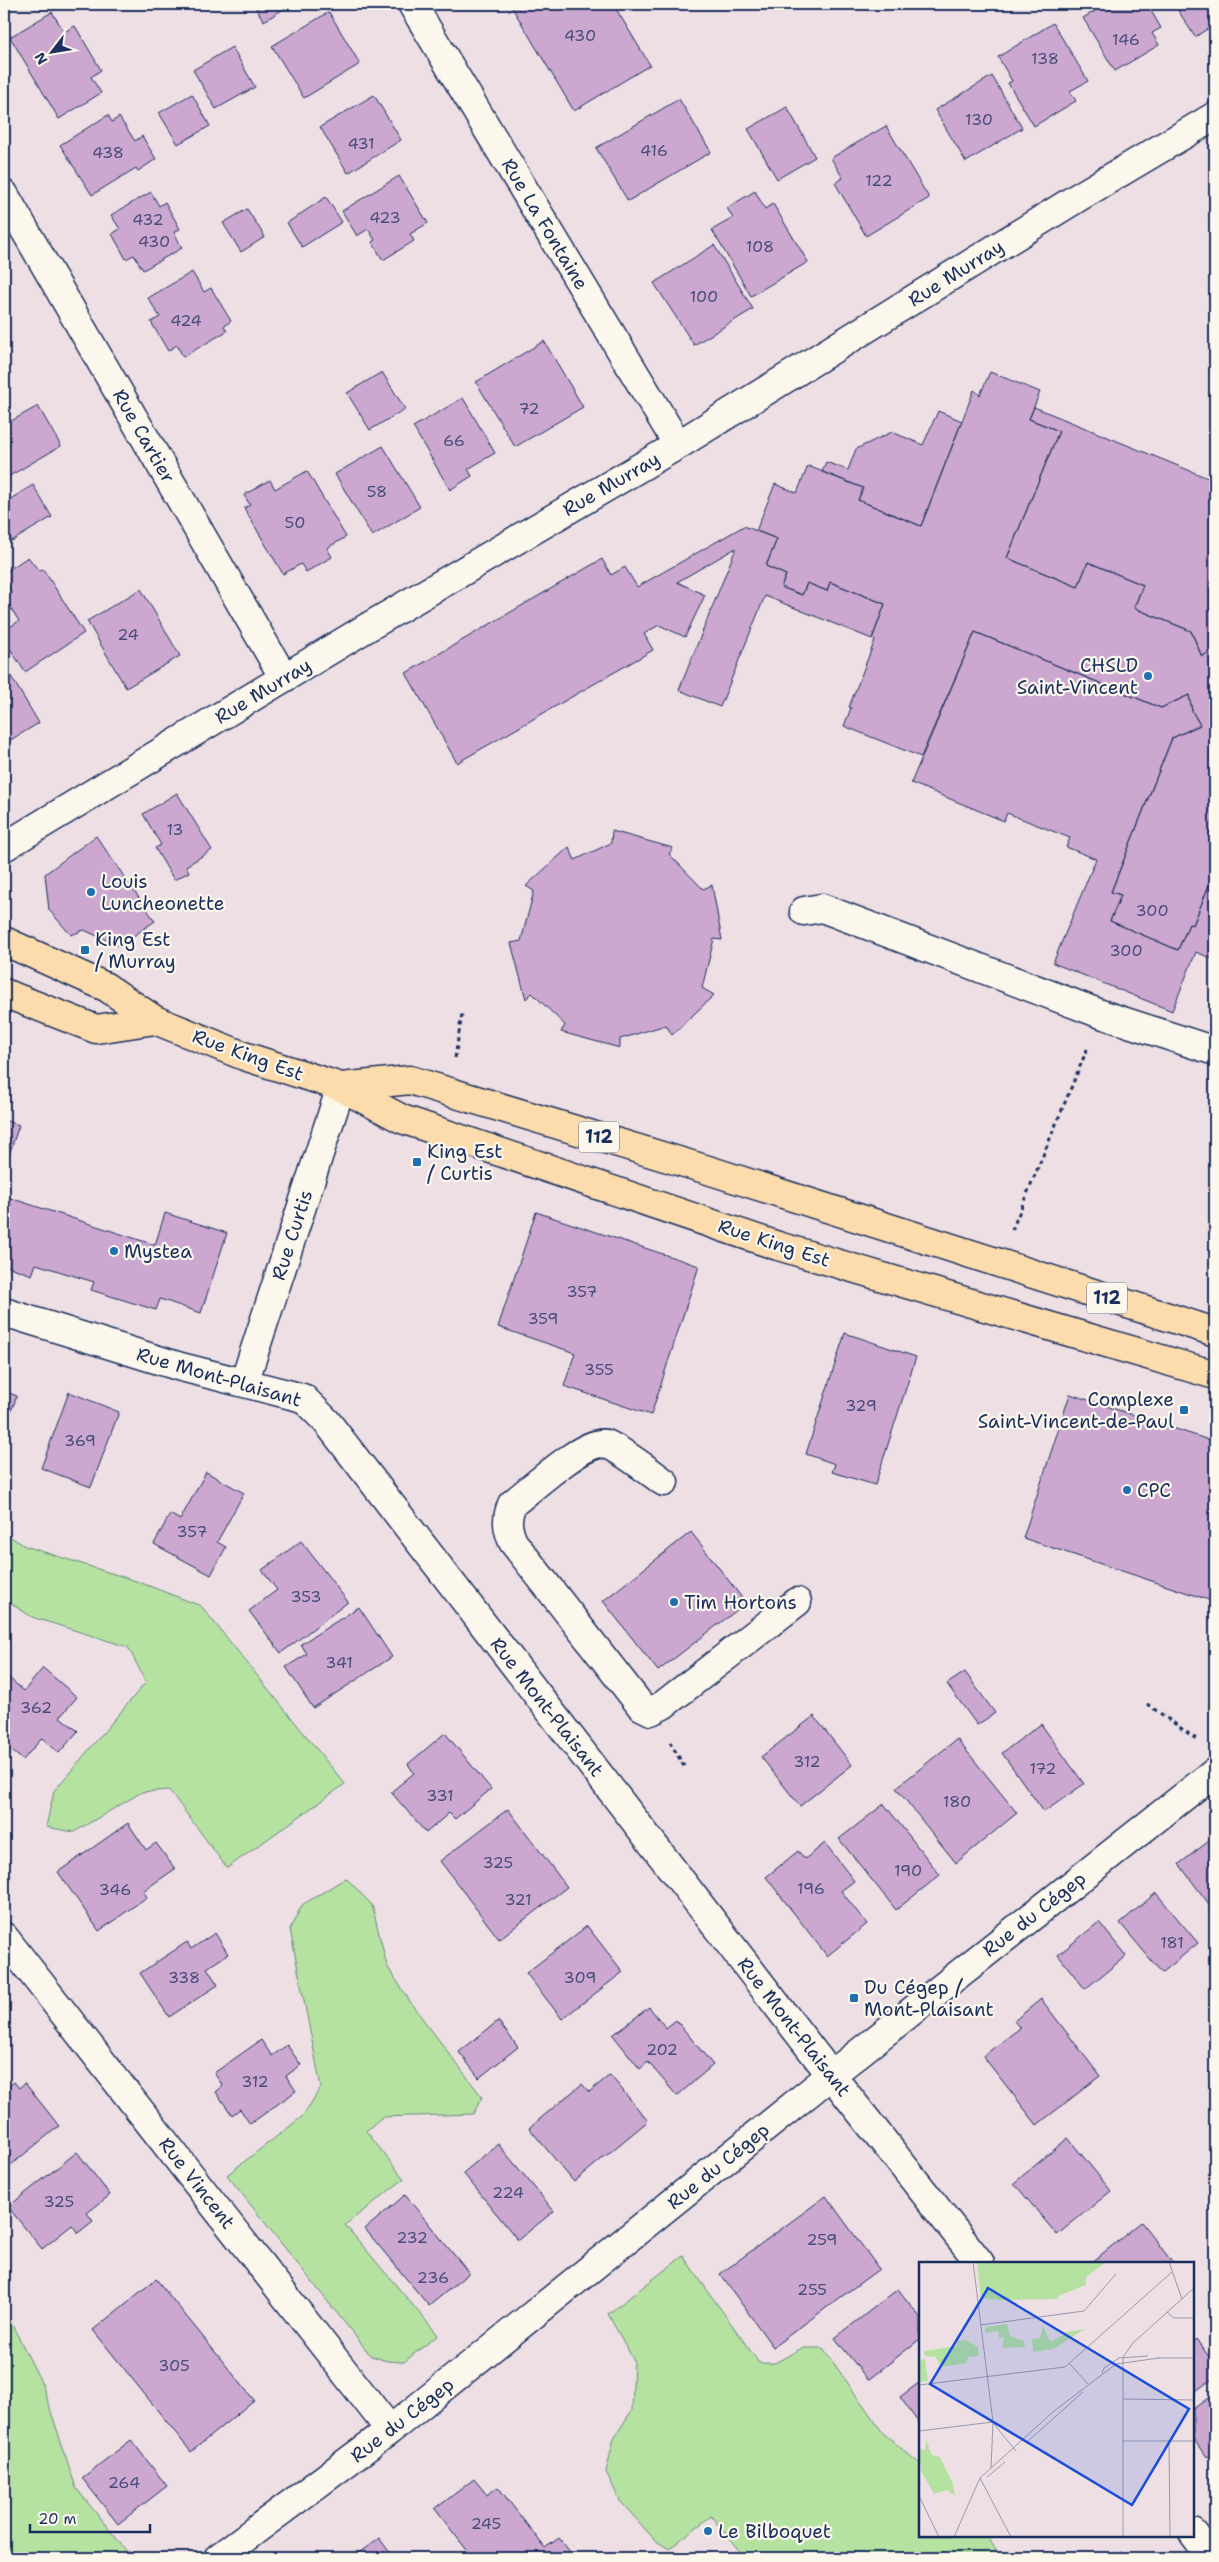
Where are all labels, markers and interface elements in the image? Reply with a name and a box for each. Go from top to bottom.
house number: 430 [564,25,596,46]
north arrow [28,28,78,78]
house number: 146 [1112,29,1140,50]
house number: 138 [1031,48,1059,69]
text: N [30,49,51,68]
house number: 130 [965,109,993,130]
house number: 431 [347,133,375,154]
house number: 416 [640,140,668,161]
house number: 438 [92,142,124,163]
street label: Rue La Fontaine [496,154,594,294]
house number: 122 [865,170,893,191]
house number: 423 [369,207,401,228]
house number: 432 [132,209,164,230]
house number: 430 [138,231,170,252]
street label: Rue Murray [903,234,1009,312]
house number: 108 [746,236,774,257]
house number: 100 [690,286,718,307]
house number: 424 [170,310,202,331]
street label: Rue Cartier [107,385,181,487]
house number: 72 [518,398,540,419]
house number: 66 [443,430,465,451]
street label: Rue Murray [558,446,664,522]
house number: 58 [367,481,387,502]
house number: 50 [285,512,305,533]
house number: 24 [117,624,139,645]
street label: Rue Murray [210,652,316,730]
place label: CHSLD Saint-Vincent [1017,653,1138,700]
marker: CHSLD Saint-Vincent [1142,670,1154,682]
house number: 13 [166,819,184,840]
place label: Louis Luncheonette [101,869,224,916]
marker: Louis Luncheonette [85,886,97,898]
house number: 300 [1135,900,1169,921]
place label: King Est / Murray [95,927,176,974]
house number: 300 [1109,940,1143,961]
marker: King Est / Murray [79,944,91,956]
street label: Rue King Est [189,1023,307,1087]
road number: 112 [579,1122,619,1152]
place label: King Est / Curtis [427,1139,503,1186]
marker: King Est / Curtis [411,1156,423,1168]
street label: Rue Curtis [266,1187,318,1283]
street label: Rue King Est [715,1213,833,1273]
place label: Mystea [124,1239,192,1264]
marker: Mystea [108,1245,120,1257]
house number: 357 [567,1281,597,1302]
road number: 112 [1087,1282,1127,1314]
house number: 359 [528,1308,558,1329]
street label: Rue Mont-Plaisant [134,1341,304,1413]
house number: 355 [584,1359,614,1380]
place label: Complexe Saint-Vincent-de-Paul [978,1387,1174,1434]
house number: 329 [845,1395,877,1416]
marker: Complexe Saint-Vincent-de-Paul [1178,1404,1190,1416]
house number: 369 [64,1430,96,1451]
place label: CPC [1137,1478,1171,1503]
marker: CPC [1121,1484,1133,1496]
house number: 357 [177,1521,207,1542]
house number: 353 [291,1586,321,1607]
place label: Tim Hortons [684,1590,797,1615]
marker: Tim Hortons [668,1596,680,1608]
street label: Rue Mont-Plaisant [485,1632,609,1782]
house number: 341 [325,1652,353,1673]
house number: 362 [20,1697,52,1718]
house number: 312 [793,1751,821,1772]
house number: 172 [1030,1758,1056,1779]
house number: 331 [426,1785,454,1806]
house number: 180 [943,1791,971,1812]
house number: 325 [483,1852,513,1873]
house number: 190 [894,1860,922,1881]
street label: Rue du Cégep [977,1866,1091,1962]
house number: 196 [797,1878,825,1899]
house number: 346 [99,1879,131,1900]
house number: 321 [504,1889,532,1910]
house number: 181 [1160,1932,1184,1953]
street label: Rue Mont-Plaisant [732,1952,856,2102]
house number: 338 [168,1967,200,1988]
house number: 309 [564,1967,596,1988]
place label: Du Cégep / Mont-Plaisant [864,1975,994,2022]
marker: Du Cégep / Mont-Plaisant [848,1992,860,2004]
house number: 202 [646,2039,678,2060]
house number: 312 [241,2071,269,2092]
street label: Rue du Cégep [662,2117,774,2215]
street label: Rue Vincent [153,2132,241,2234]
house number: 224 [492,2182,524,2203]
house number: 325 [44,2191,74,2212]
house number: 232 [396,2227,428,2248]
house number: 259 [806,2229,838,2250]
inset map [919,2262,1194,2537]
house number: 236 [417,2267,449,2288]
house number: 255 [797,2279,827,2300]
house number: 305 [158,2355,190,2376]
street label: Rue du Cégep [345,2372,459,2468]
house number: 264 [108,2472,140,2493]
scale bar [30,2502,150,2534]
text: 20 m [38,2509,77,2529]
house number: 245 [471,2513,501,2534]
place label: Le Bilboquet [718,2519,831,2544]
marker: Le Bilboquet [702,2525,714,2537]

